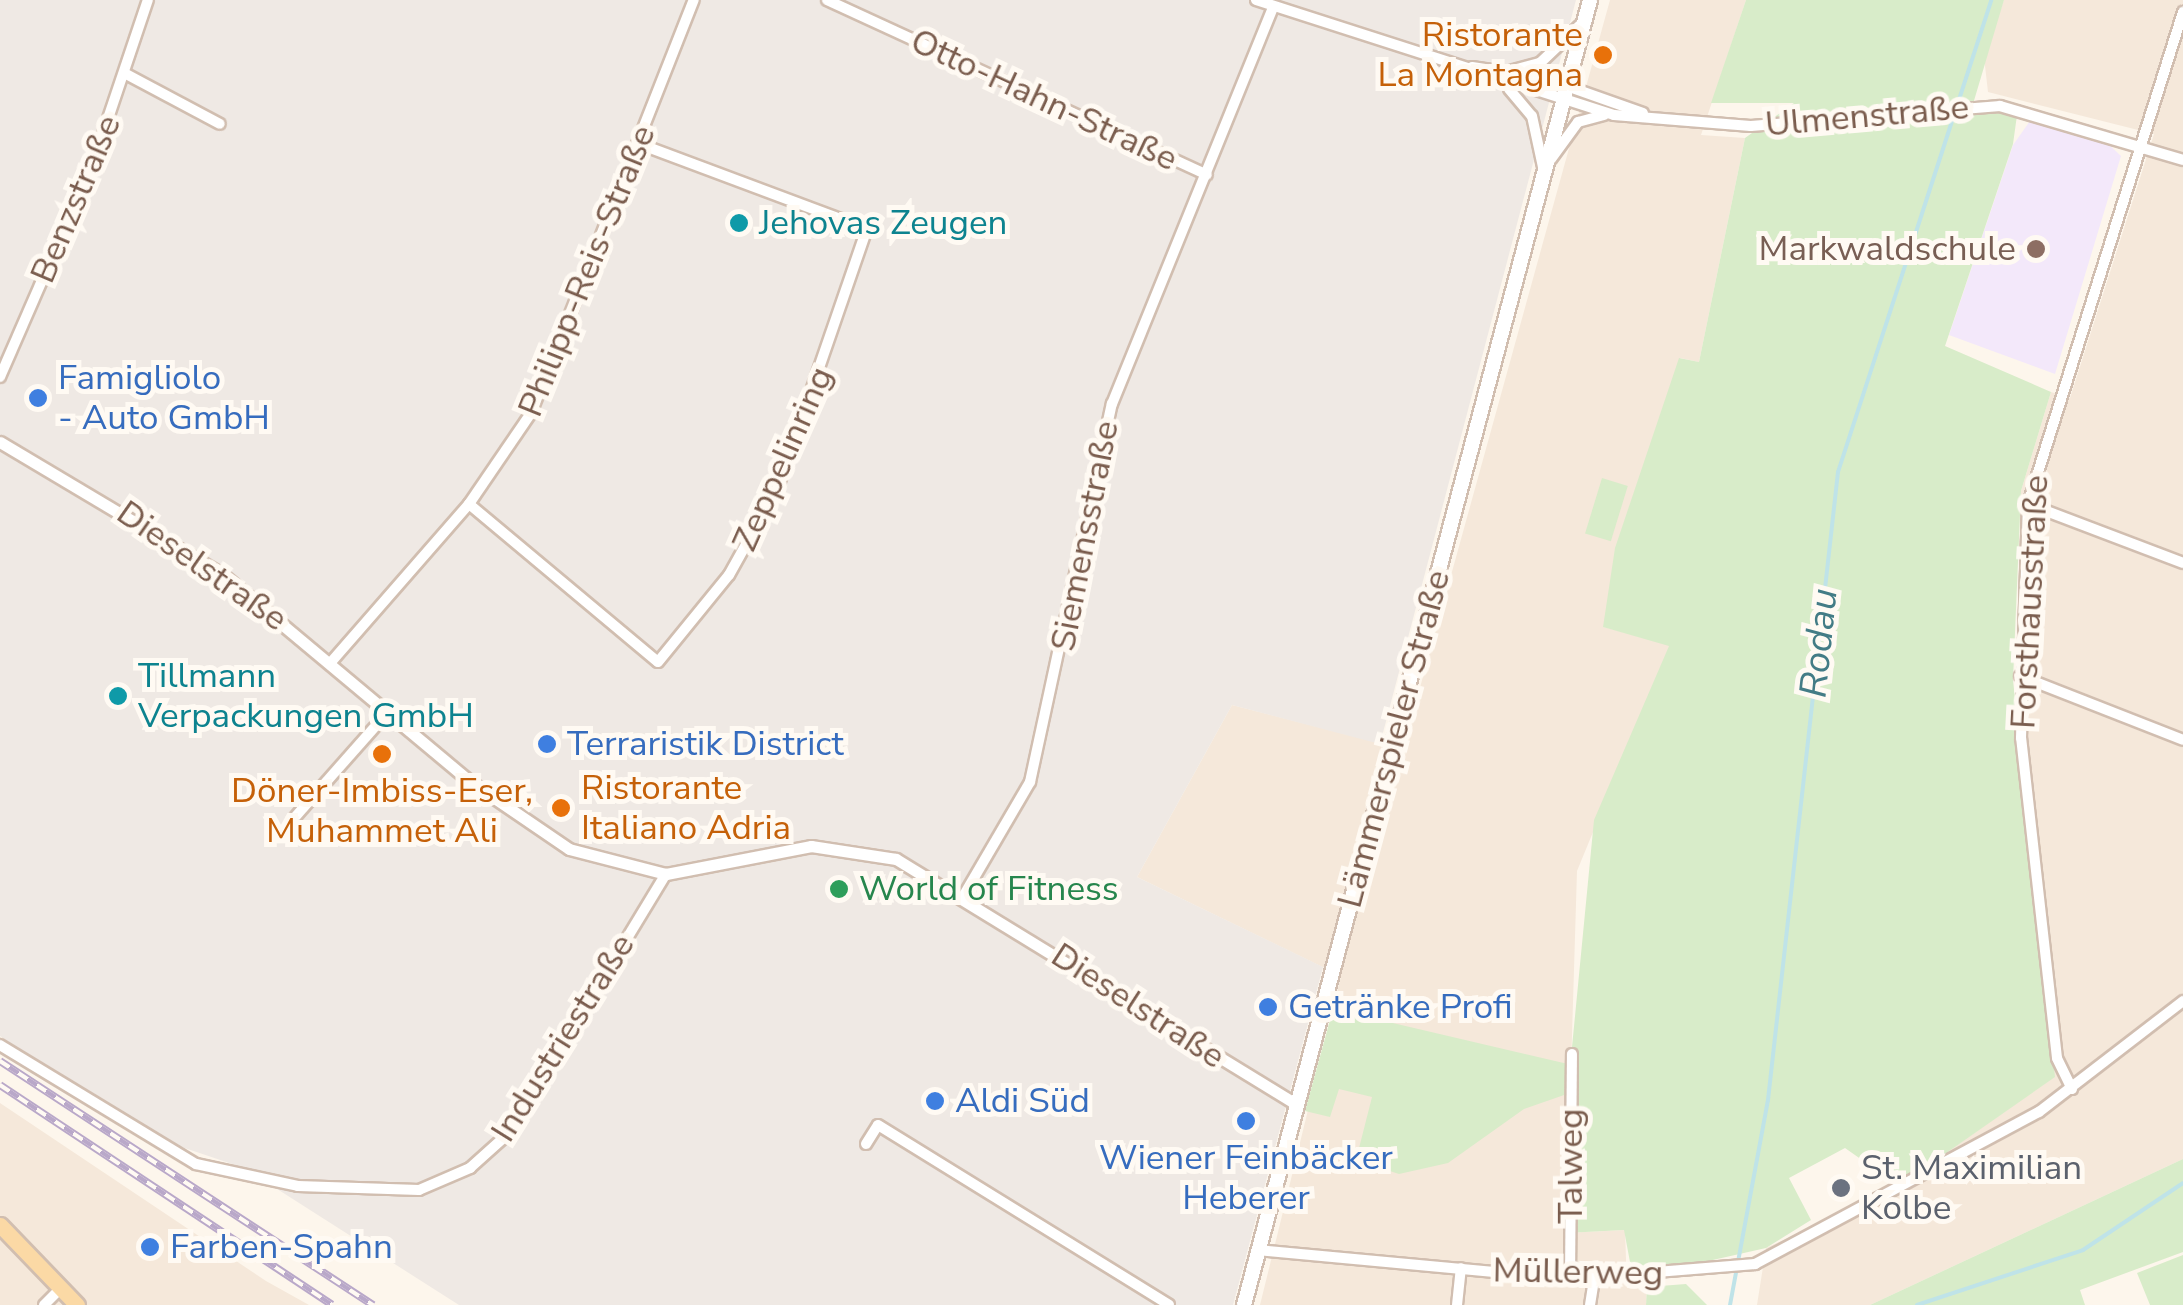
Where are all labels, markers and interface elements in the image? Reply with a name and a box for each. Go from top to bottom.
place label: Ristorante La Montagna [1377,14,1583,96]
street label: Otto-Hahn-Straße [904,20,1184,180]
marker: Ristorante La Montagna [1592,44,1614,66]
street label: Ulmenstraße [1763,86,1971,146]
street label: Benzstraße [22,109,130,289]
street label: Philipp-Reis-Straße [509,119,665,423]
place label: Jehovas Zeugen [759,202,1007,244]
marker: Jehovas Zeugen [728,212,750,234]
place label: Markwaldschule [1758,228,2016,270]
marker: Markwaldschule [2025,238,2047,260]
place label: Famigliolo - Auto GmbH [58,357,270,439]
street label: Zeppelinring [724,360,842,558]
marker: Famigliolo - Auto GmbH [27,387,49,409]
street label: Siemensstraße [1042,417,1128,655]
street label: Forsthausstraße [2002,474,2058,730]
street label: Dieselstraße [109,492,295,640]
street label: Lämmerspieler Straße [1329,566,1459,912]
water label: Rodau [1791,586,1847,700]
place label: Tillmann Verpackungen GmbH [138,655,474,737]
marker: Tillmann Verpackungen GmbH [107,685,129,707]
place label: Terraristik District [567,723,844,765]
marker: Terraristik District [536,733,558,755]
marker: Döner-Imbiss-Eser, Muhammet Ali [371,743,393,765]
place label: Ristorante Italiano Adria [581,767,791,849]
place label: Döner-Imbiss-Eser, Muhammet Ali [231,770,533,852]
marker: Ristorante Italiano Adria [550,797,572,819]
place label: World of Fitness [859,868,1119,910]
marker: World of Fitness [828,878,850,900]
street label: Industriestraße [482,926,644,1150]
street label: Dieselstraße [1043,934,1233,1078]
place label: Getränke Profi [1288,986,1513,1028]
marker: Getränke Profi [1257,996,1279,1018]
place label: Aldi Süd [955,1080,1090,1122]
marker: Aldi Süd [924,1090,946,1112]
street label: Talweg [1550,1108,1592,1224]
marker: Wiener Feinbäcker Heberer [1235,1110,1257,1132]
place label: Wiener Feinbäcker Heberer [1099,1137,1393,1219]
place label: St. Maximilian Kolbe [1861,1147,2082,1229]
marker: St. Maximilian Kolbe [1830,1177,1852,1199]
place label: Farben-Spahn [170,1226,393,1268]
marker: Farben-Spahn [139,1236,161,1258]
street label: Müllerweg [1492,1250,1664,1294]

